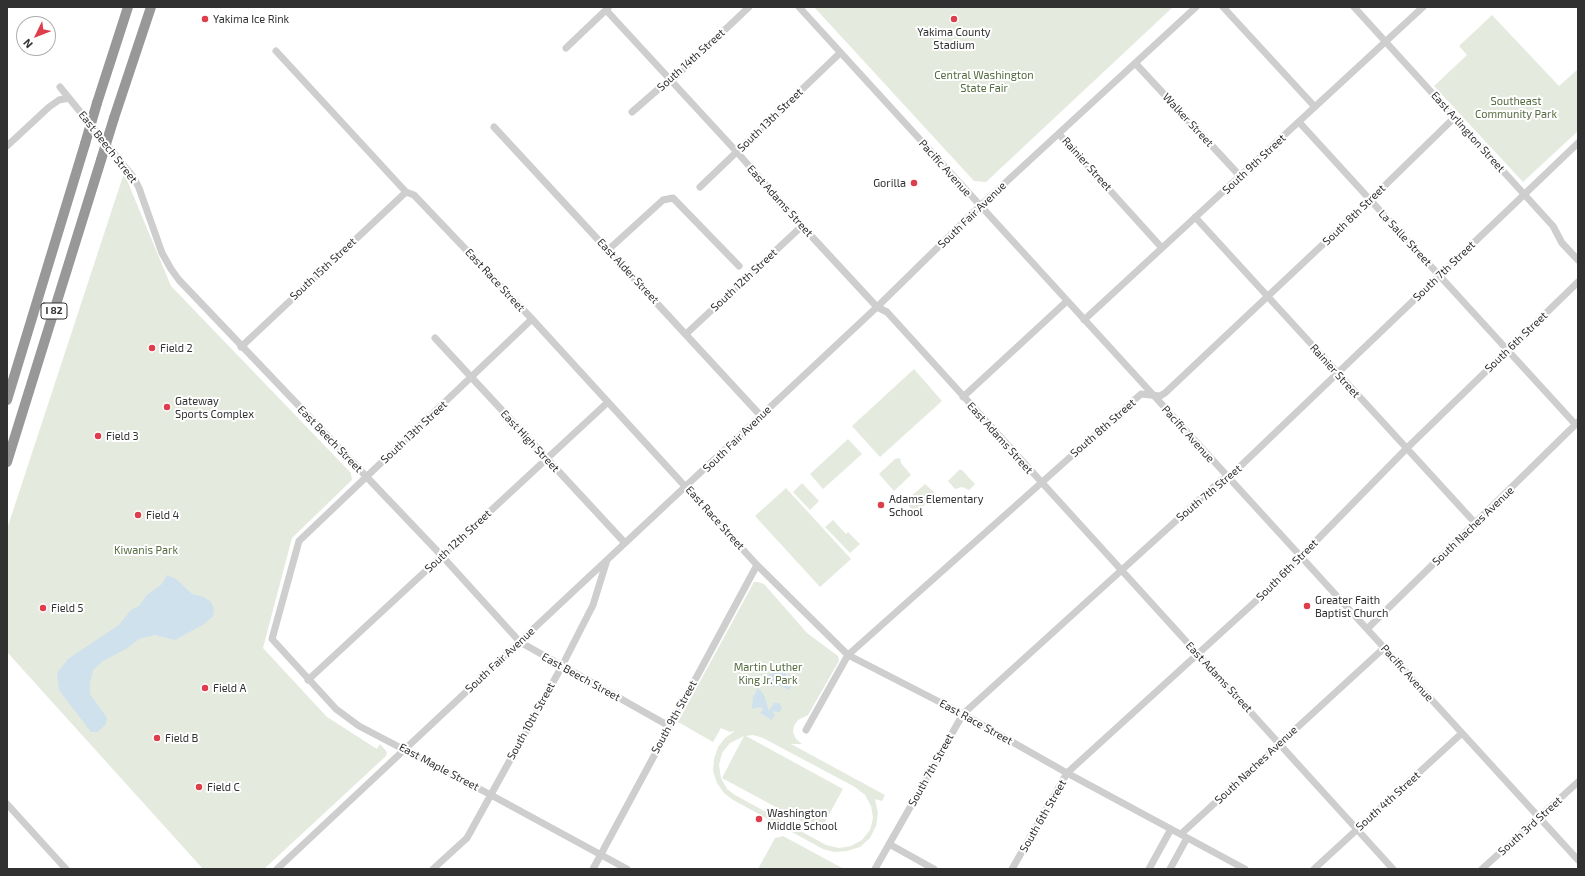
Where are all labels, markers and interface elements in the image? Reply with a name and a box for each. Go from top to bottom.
place label: Yakima Ice Rink [213,12,289,26]
marker: Yakima Ice Rink [200,14,210,24]
marker: Yakima County Stadium [949,14,959,24]
north arrow [16,16,56,56]
place label: Yakima County Stadium [917,25,991,51]
street label: South 14th Street [654,26,728,94]
text: N [20,37,35,51]
park label: Central Washington State Fair [934,68,1034,94]
street label: South 13th Street [735,85,805,155]
street label: East Arlington Street [1428,89,1508,175]
street label: Walker Street [1160,90,1216,150]
park label: Southeast Community Park [1475,94,1557,120]
street label: East Beech Street [76,108,140,186]
street label: South 9th Street [1220,131,1288,197]
street label: Rainier Street [1059,134,1115,194]
street label: Pacific Avenue [916,137,974,199]
street label: East Adams Street [744,162,816,240]
place label: Gorilla [873,176,906,190]
marker: Gorilla [909,178,919,188]
street label: South Fair Avenue [935,179,1009,251]
street label: South 8th Street [1320,182,1388,248]
street label: La Salle Street [1376,207,1434,269]
street label: South 15th Street [287,235,359,303]
street label: East Alder Street [594,236,662,306]
street label: South 7th Street [1410,238,1478,304]
street label: East Race Street [462,246,528,314]
street label: South 12th Street [708,246,780,314]
road number: I 82 [41,303,67,319]
street label: South 6th Street [1482,309,1550,375]
place label: Field 2 [160,341,193,355]
street label: Rainier Street [1307,341,1363,401]
marker: Field 2 [147,343,157,353]
place label: Gateway Sports Complex [175,394,254,420]
street label: South 8th Street [1068,396,1138,460]
street label: South 13th Street [378,398,450,466]
street label: East Adams Street [964,399,1036,477]
marker: Gateway Sports Complex [162,402,172,412]
street label: East Beech Street [295,403,365,475]
street label: South Fair Avenue [700,403,774,475]
street label: Pacific Avenue [1159,403,1217,465]
street label: East High Street [498,407,562,475]
place label: Field 3 [106,429,139,443]
marker: Field 3 [93,431,103,441]
street label: South 7th Street [1174,462,1244,524]
street label: East Race Street [683,483,747,553]
street label: South Naches Avenue [1430,484,1516,568]
place label: Adams Elementary School [889,492,984,518]
marker: Adams Elementary School [876,500,886,510]
street label: South 12th Street [422,507,494,575]
place label: Field 4 [146,508,179,522]
marker: Field 4 [133,510,143,520]
street label: South 6th Street [1253,536,1321,604]
park label: Kiwanis Park [114,543,178,557]
place label: Greater Faith Baptist Church [1315,593,1388,619]
place label: Field 5 [51,601,83,615]
marker: Greater Faith Baptist Church [1302,601,1312,611]
marker: Field 5 [38,603,48,613]
street label: South Fair Avenue [463,625,537,695]
street label: East Adams Street [1183,639,1255,715]
street label: Pacific Avenue [1378,642,1436,704]
street label: East Beech Street [539,650,623,704]
park label: Martin Luther King Jr. Park [734,660,802,686]
street label: South 9th Street [648,678,700,756]
street label: South 10th Street [504,680,558,762]
place label: Field A [213,681,246,695]
marker: Field A [200,683,210,693]
street label: East Race Street [937,696,1015,748]
street label: South Naches Avenue [1212,723,1300,807]
place label: Field B [165,731,198,745]
street label: South 7th Street [906,731,956,809]
marker: Field B [152,733,162,743]
street label: East Maple Street [397,740,481,794]
street label: South 4th Street [1353,769,1423,833]
street label: South 6th Street [1017,777,1069,855]
place label: Field C [207,780,240,794]
marker: Field C [194,782,204,792]
street label: South 3rd Street [1495,794,1565,858]
place label: Washington Middle School [767,806,837,832]
marker: Washington Middle School [754,814,764,824]

